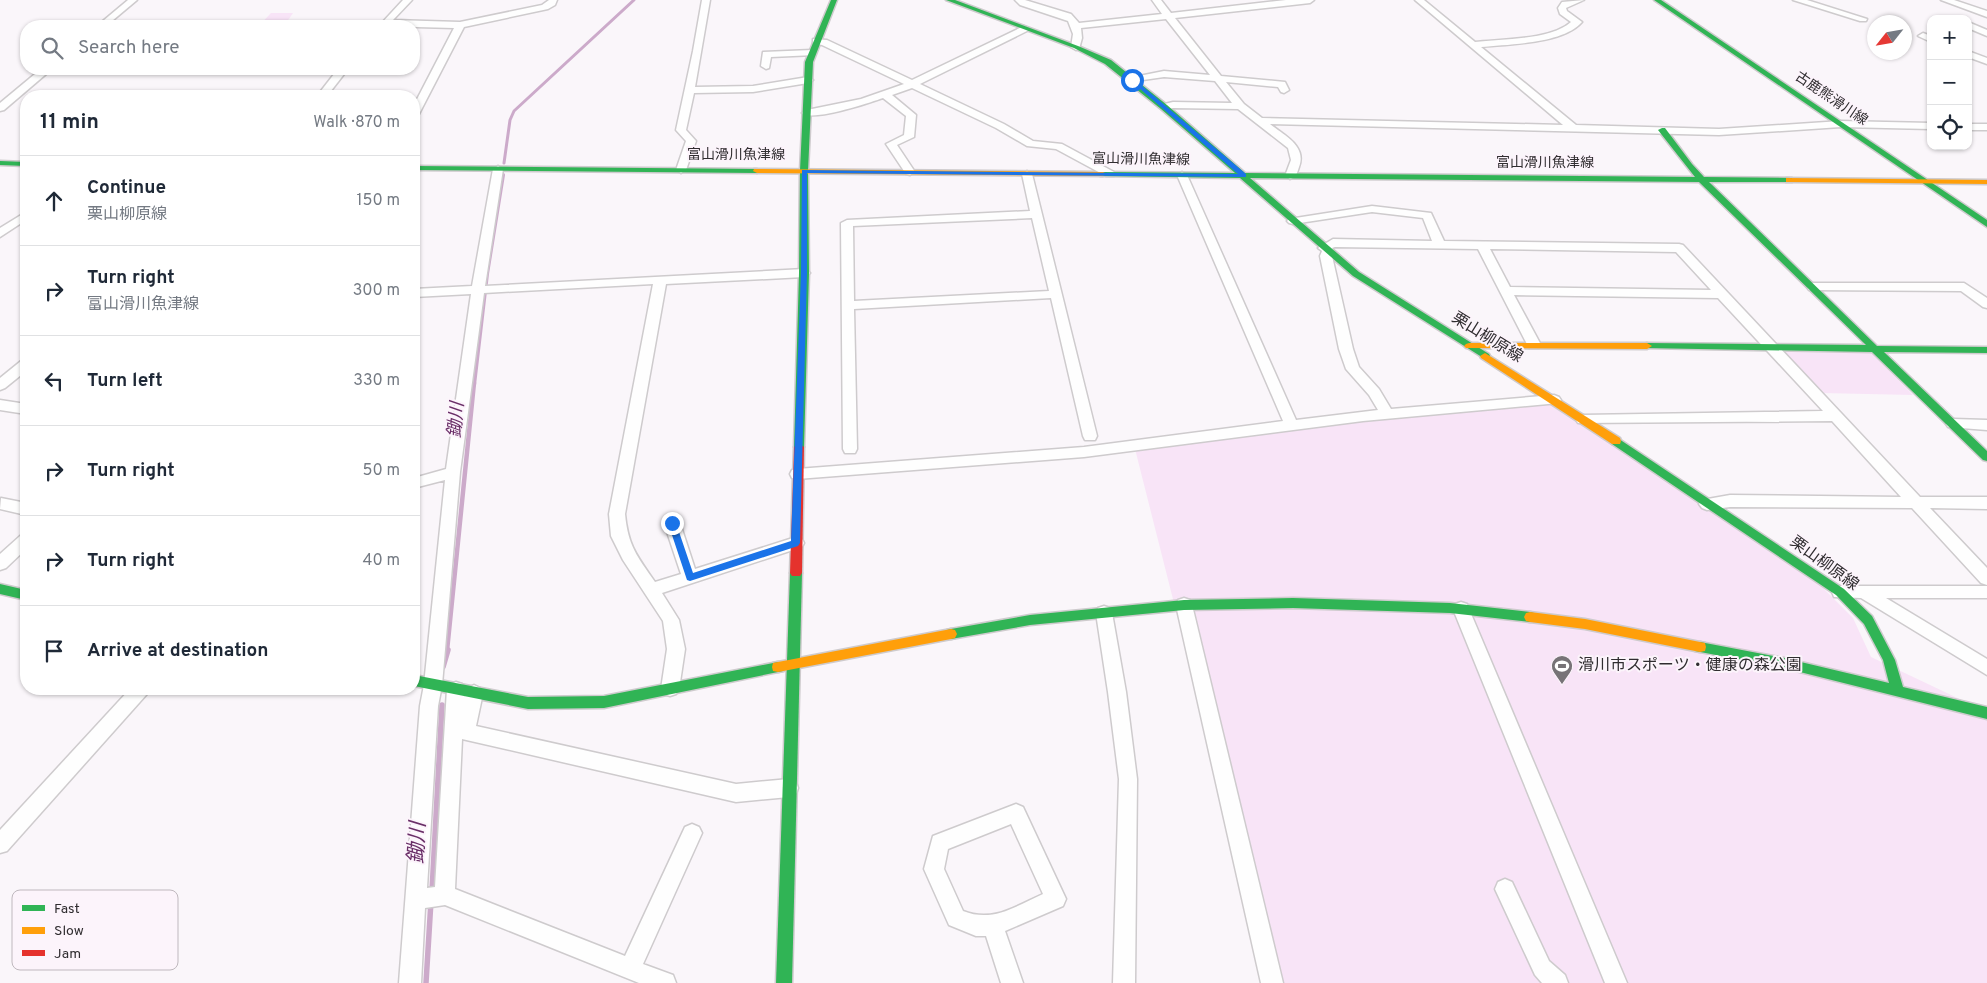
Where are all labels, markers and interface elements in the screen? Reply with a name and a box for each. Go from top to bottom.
north arrow [1867,15,1912,60]
map controls [1927,15,1972,150]
button: + [1927,15,1972,60]
search box [20,20,420,75]
icon: search [38,34,66,62]
text: Search here [78,36,180,60]
button: − [1927,60,1972,105]
street label: 古鹿熊滑川線 [1791,68,1871,130]
route start [1121,69,1144,92]
button: locate [1927,105,1972,150]
text: 11 min [40,109,99,136]
text: Walk · 870 m [313,113,400,133]
street label: 富山滑川魚津線 [687,147,785,164]
street label: 富山滑川魚津線 [1092,151,1190,169]
street label: 富山滑川魚津線 [1496,155,1594,172]
text: Continue [87,176,166,200]
icon: ahead [40,187,68,215]
text: 150 m [357,191,400,211]
text: 栗山柳原線 [87,205,167,225]
text: Turn right [87,266,175,290]
icon: right [40,277,68,305]
text: 300 m [353,281,400,301]
text: 富山滑川魚津線 [87,295,199,315]
street label: 栗山柳原線 [1448,308,1526,368]
icon: left [40,367,68,395]
text: Turn left [87,369,163,393]
text: 330 m [353,371,400,391]
water label: 鋤川 [444,399,470,439]
icon: right [40,457,68,485]
text: Turn right [87,459,175,483]
text: 50 m [363,461,400,481]
route end [661,512,684,535]
street label: 栗山柳原線 [1786,532,1862,596]
icon: right [40,547,68,575]
text: Turn right [87,549,175,573]
text: 40 m [362,551,400,571]
icon: arrive [40,637,68,665]
text: Arrive at destination [87,639,268,663]
sports icon: 滑川市スポーツ・健康の森公園 [1550,654,1574,685]
place label: 滑川市スポーツ・健康の森公園 [1578,656,1802,676]
water label: 鋤川 [403,819,433,865]
legend [12,890,178,970]
text: Fast [54,901,80,918]
text: Slow [54,923,84,940]
text: Jam [54,946,81,963]

